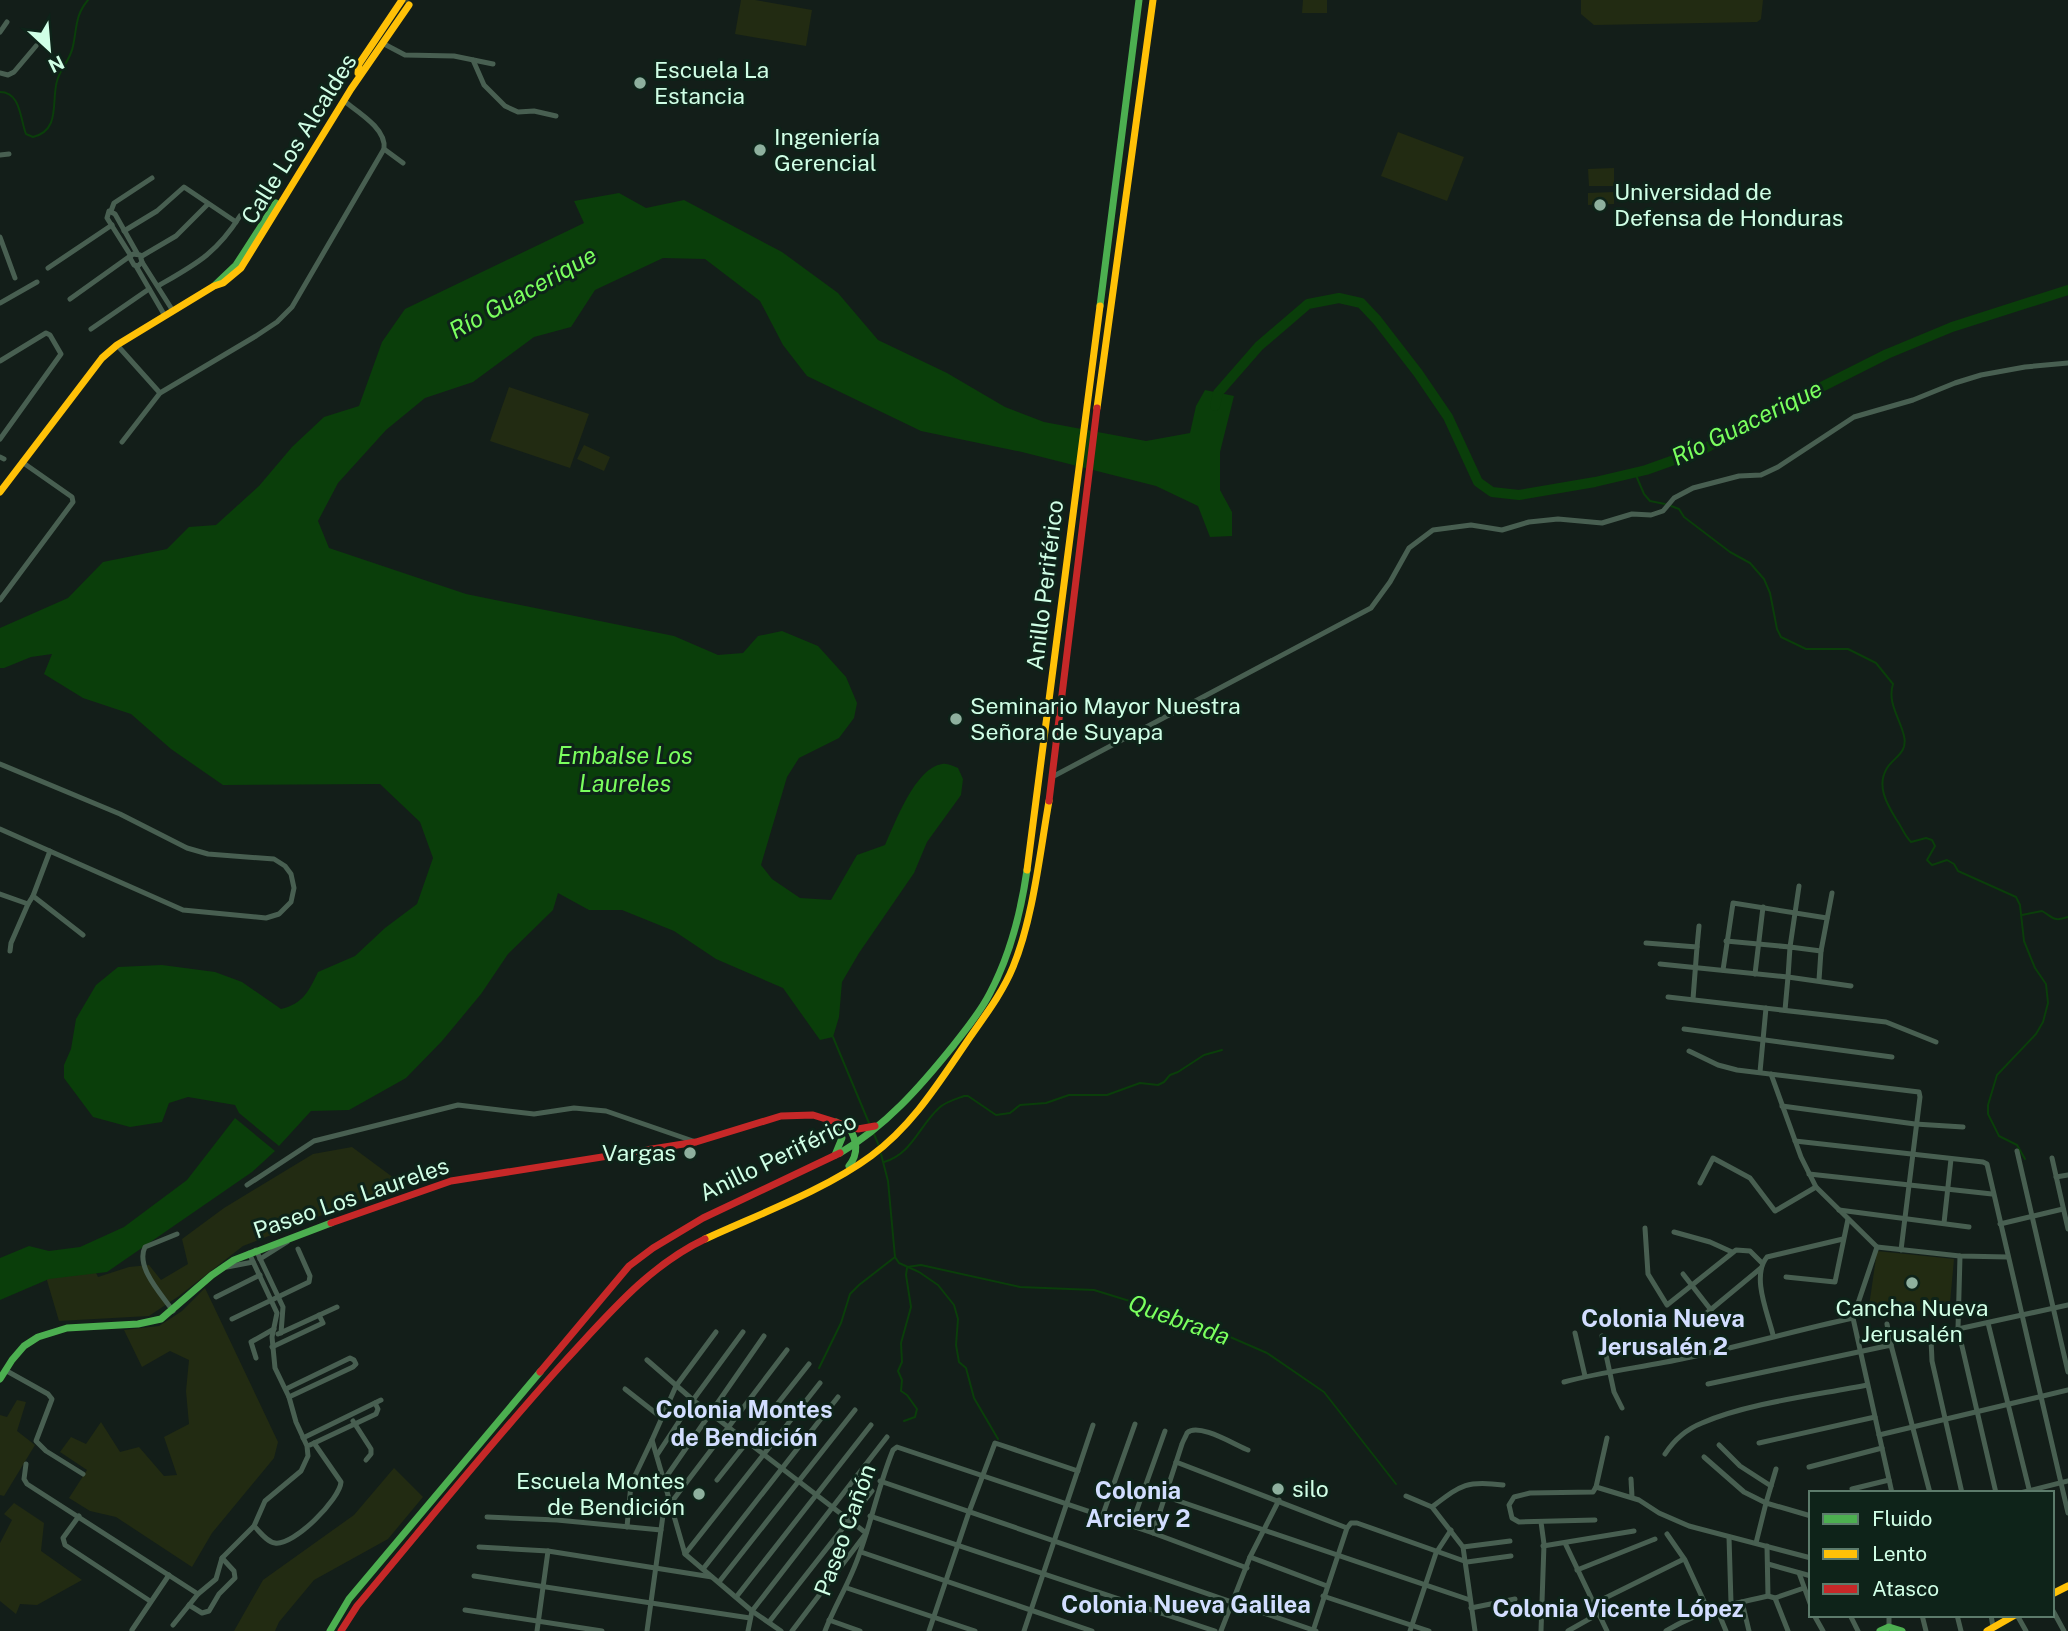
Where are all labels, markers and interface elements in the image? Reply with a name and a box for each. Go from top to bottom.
north arrow [14,14,84,84]
street label: Calle Los Alcaldes [235,49,362,229]
text: N [45,51,68,77]
place label: Escuela La Estancia [654,56,769,109]
marker: Escuela La Estancia [632,75,648,91]
place label: Ingeniería Gerencial [774,123,880,176]
marker: Ingeniería Gerencial [752,142,768,158]
place label: Universidad de Defensa de Honduras [1614,178,1843,231]
marker: Universidad de Defensa de Honduras [1592,197,1608,213]
water label: Río Guacerique [444,240,601,344]
water label: Río Guacerique [1667,374,1826,471]
street label: Anillo Periférico [1021,498,1068,672]
place label: Seminario Mayor Nuestra Señora de Suyapa [970,692,1241,745]
marker: Seminario Mayor Nuestra Señora de Suyapa [948,711,964,727]
water label: Embalse Los Laureles [557,741,693,797]
street label: Anillo Periférico [695,1107,861,1206]
place label: Vargas [602,1139,676,1166]
marker: Vargas [682,1145,698,1161]
street label: Paseo Los Laureles [250,1151,452,1244]
marker: Cancha Nueva Jerusalén [1904,1275,1920,1291]
water label: Quebrada [1125,1288,1234,1350]
place label: Cancha Nueva Jerusalén [1835,1294,1989,1347]
district label: Colonia Nueva Jerusalén 2 [1581,1304,1745,1360]
district label: Colonia Montes de Bendición [655,1395,833,1451]
street label: Paseo Cañón [808,1460,881,1599]
place label: Escuela Montes de Bendición [516,1467,685,1520]
place label: silo [1292,1475,1329,1502]
district label: Colonia Arciery 2 [1086,1476,1190,1532]
marker: silo [1270,1481,1286,1497]
marker: Escuela Montes de Bendición [691,1486,707,1502]
legend [1809,1491,2054,1617]
text: Fluido [1872,1506,1932,1531]
text: Lento [1872,1541,1927,1566]
text: Atasco [1872,1576,1939,1601]
district label: Colonia Nueva Galilea [1061,1590,1311,1618]
district label: Colonia Vicente López [1492,1594,1744,1622]

